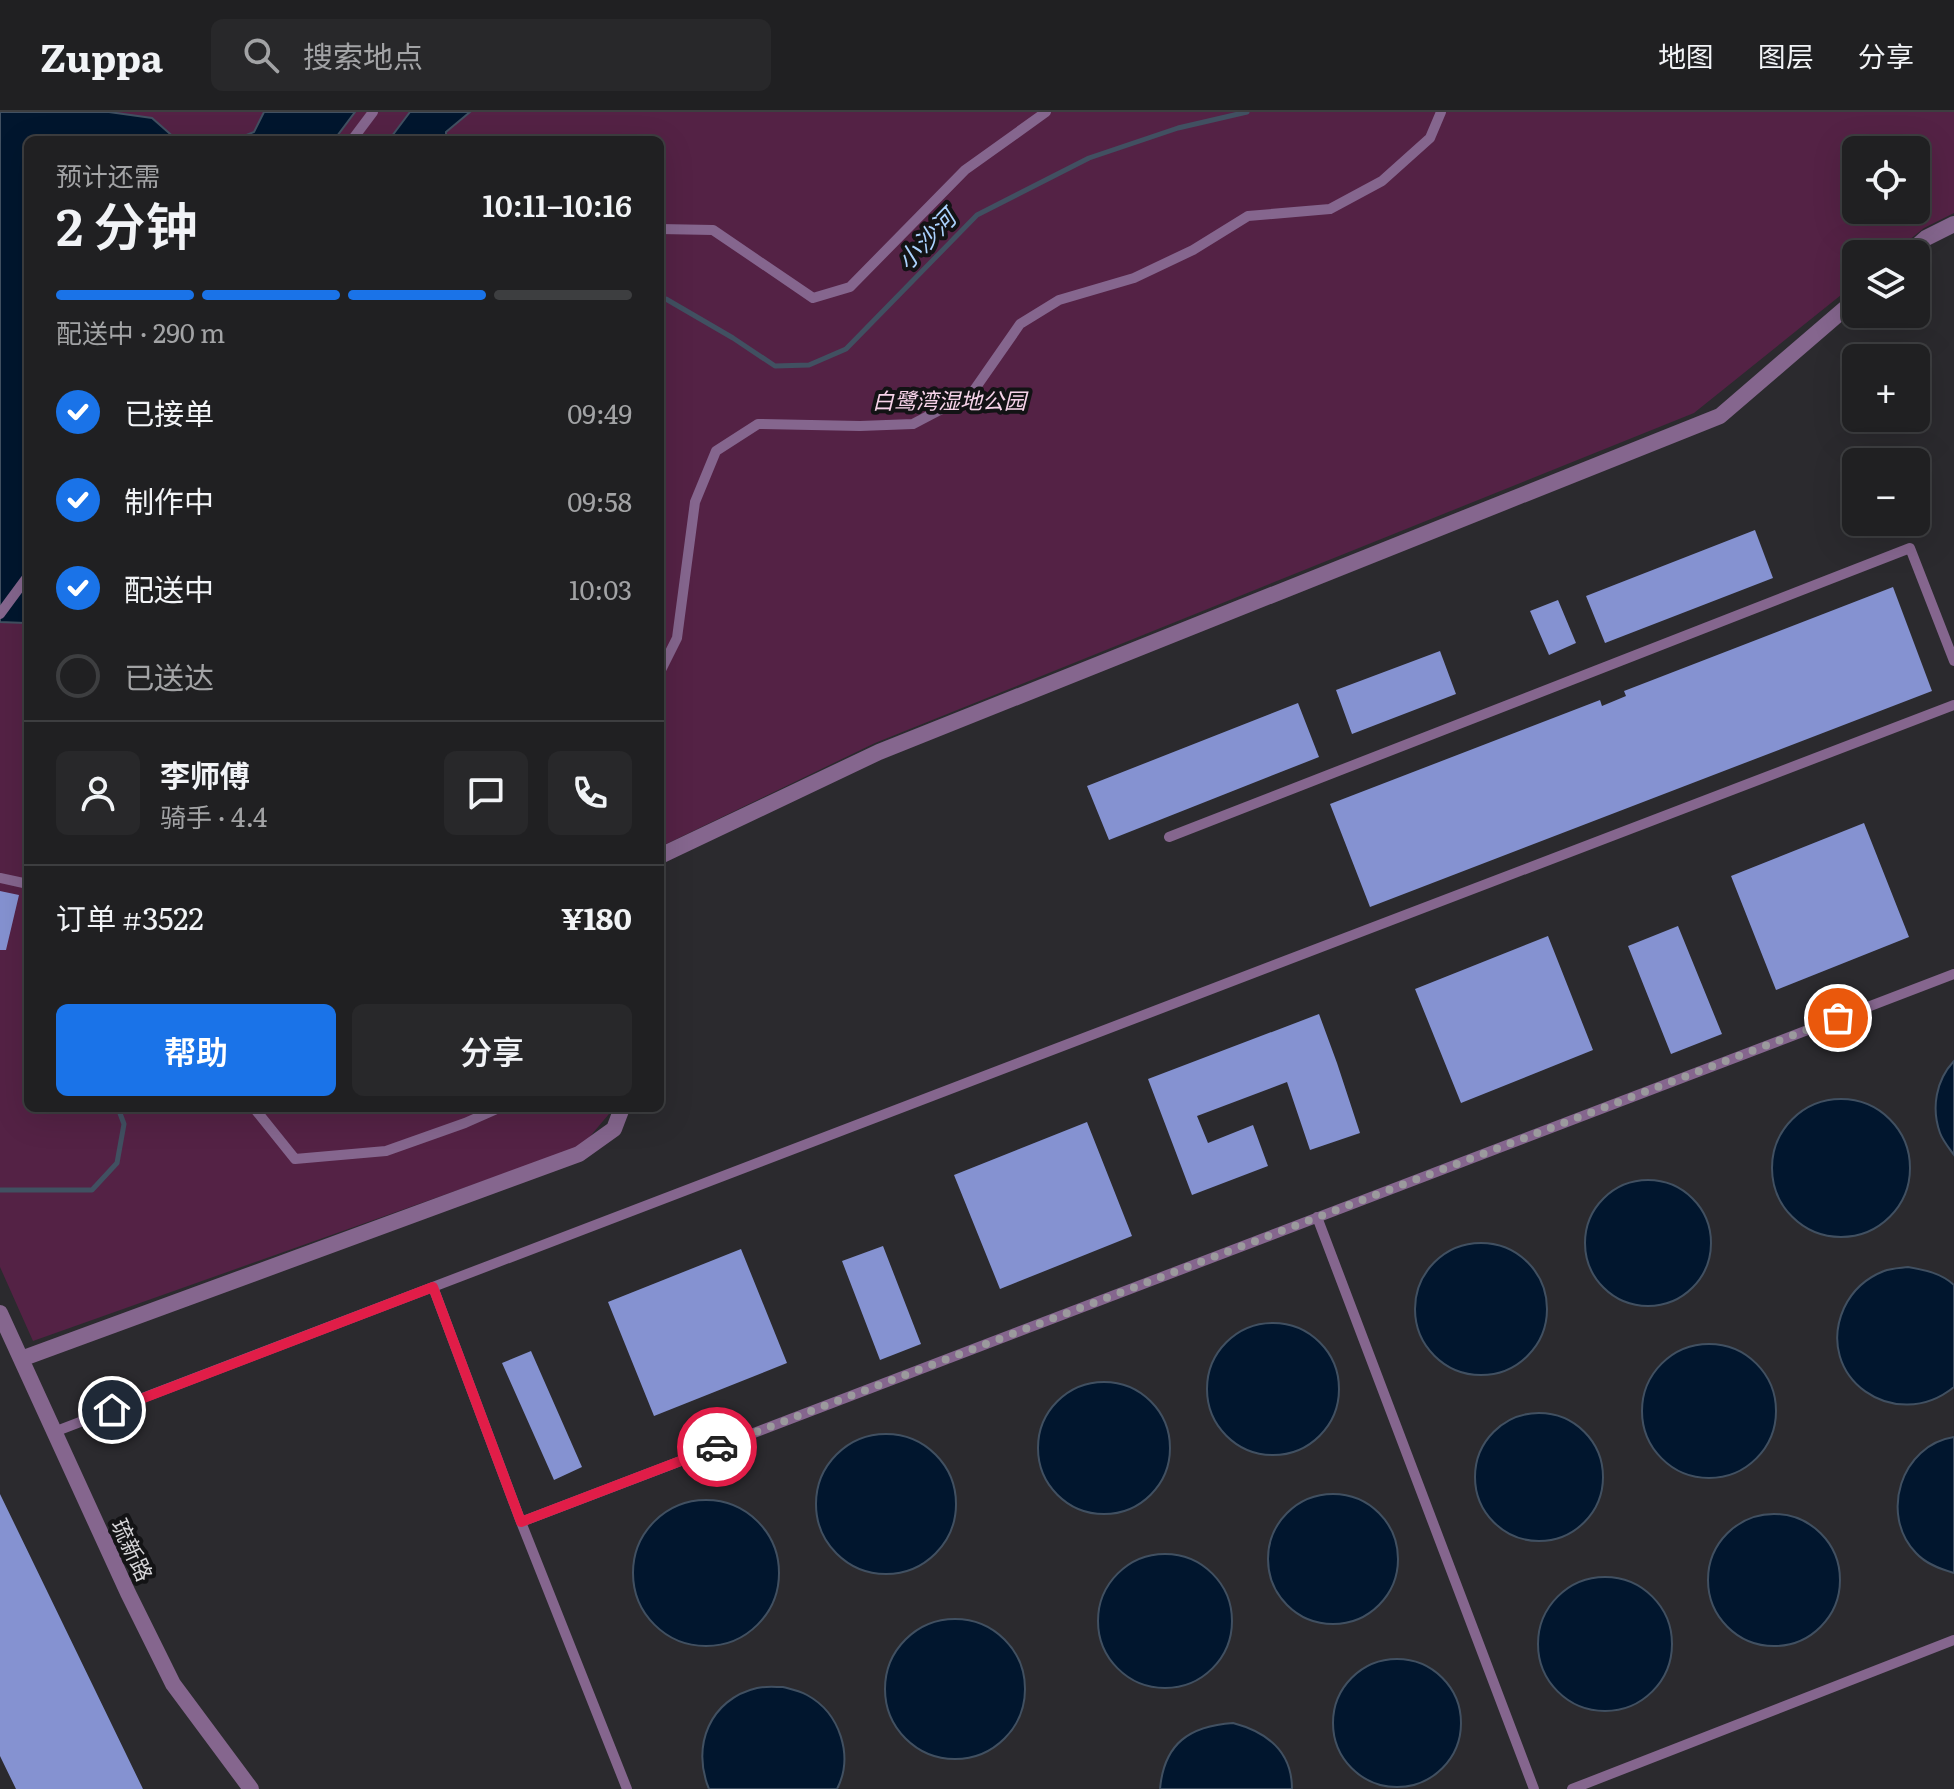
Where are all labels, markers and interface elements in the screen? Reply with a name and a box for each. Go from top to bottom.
search box [211,19,771,91]
text: Zuppa [40,27,163,84]
icon: search [239,33,283,77]
text: 搜索地点 [303,33,423,77]
text: 地图 [1658,34,1714,76]
text: 图层 [1758,34,1814,76]
text: 分享 [1858,34,1914,76]
map controls [1842,136,1930,536]
button: locate [1842,136,1930,224]
text: 预计还需 [56,155,160,194]
text: 10:11–10:16 [483,182,632,226]
text: 2 分钟 [56,185,198,262]
water label: 小沙河 [888,197,966,276]
button: layers [1842,240,1930,328]
text: 配送中 · 290 m [56,312,225,351]
button: + [1842,344,1930,432]
park label: 白鹭湾湿地公园 [872,383,1029,416]
icon: check [56,390,100,434]
text: 已接单 [124,390,214,434]
text: 09:49 [567,393,632,432]
button: − [1842,448,1930,536]
icon: check [56,478,100,522]
text: 制作中 [124,478,214,522]
text: 09:58 [567,481,632,520]
icon: check [56,566,100,610]
text: 配送中 [124,566,214,610]
text: 10:03 [569,569,632,608]
text: 已送达 [124,654,214,698]
button: person [56,751,140,835]
button: chat [444,751,528,835]
button: phone [548,751,632,835]
text: 李师傅 [160,752,250,796]
text: 骑手 · 4.4 [160,796,267,835]
text: 订单 #3522 [56,895,204,939]
text: ¥180 [561,895,632,939]
pin [1804,984,1872,1052]
icon: bag [1816,996,1860,1040]
button: 帮助 [56,1004,336,1096]
button: 分享 [352,1004,632,1096]
pin [78,1376,146,1444]
icon: home [90,1388,134,1432]
courier [677,1407,757,1487]
icon: car [695,1425,739,1469]
street label: 琉新路 [104,1512,162,1586]

